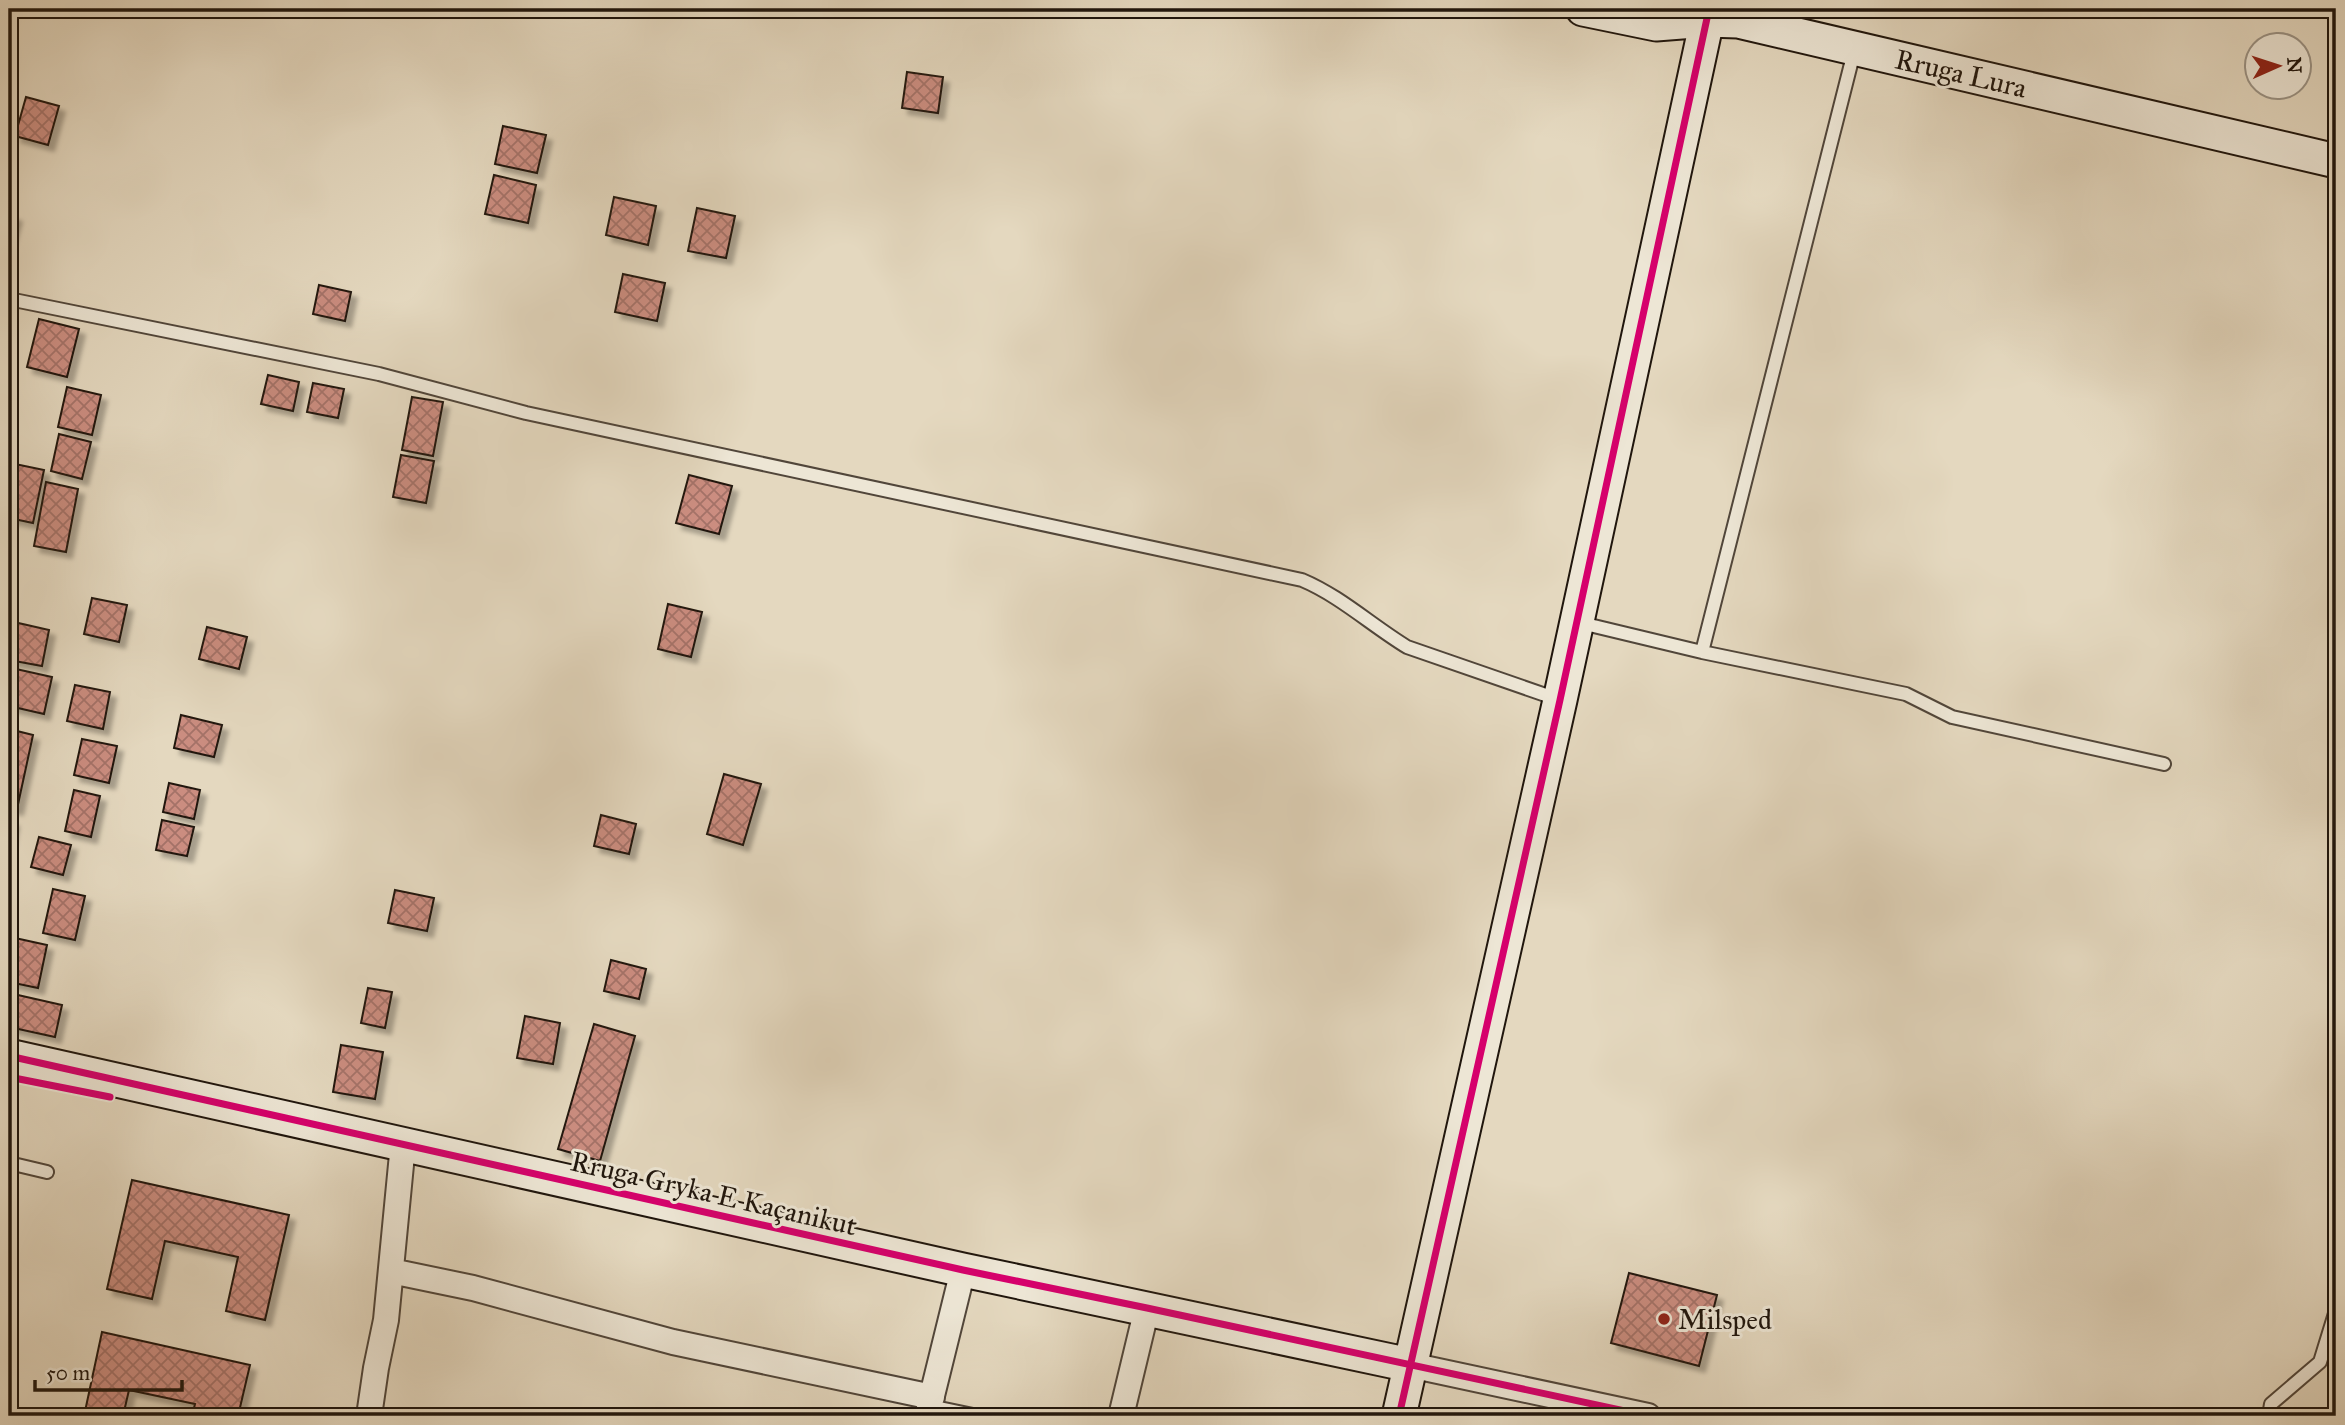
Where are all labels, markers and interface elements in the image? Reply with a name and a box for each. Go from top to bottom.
north arrow [2244,32,2314,102]
street label: Rruga Lura [1892,41,2030,106]
text: N [2283,56,2306,74]
street label: Rruga Gryka E Kaçanikut [567,1143,861,1244]
place label: Milsped [1678,1302,1772,1337]
marker: Milsped [1656,1311,1672,1327]
scale bar [35,1348,182,1392]
text: 50 m [46,1360,91,1386]

